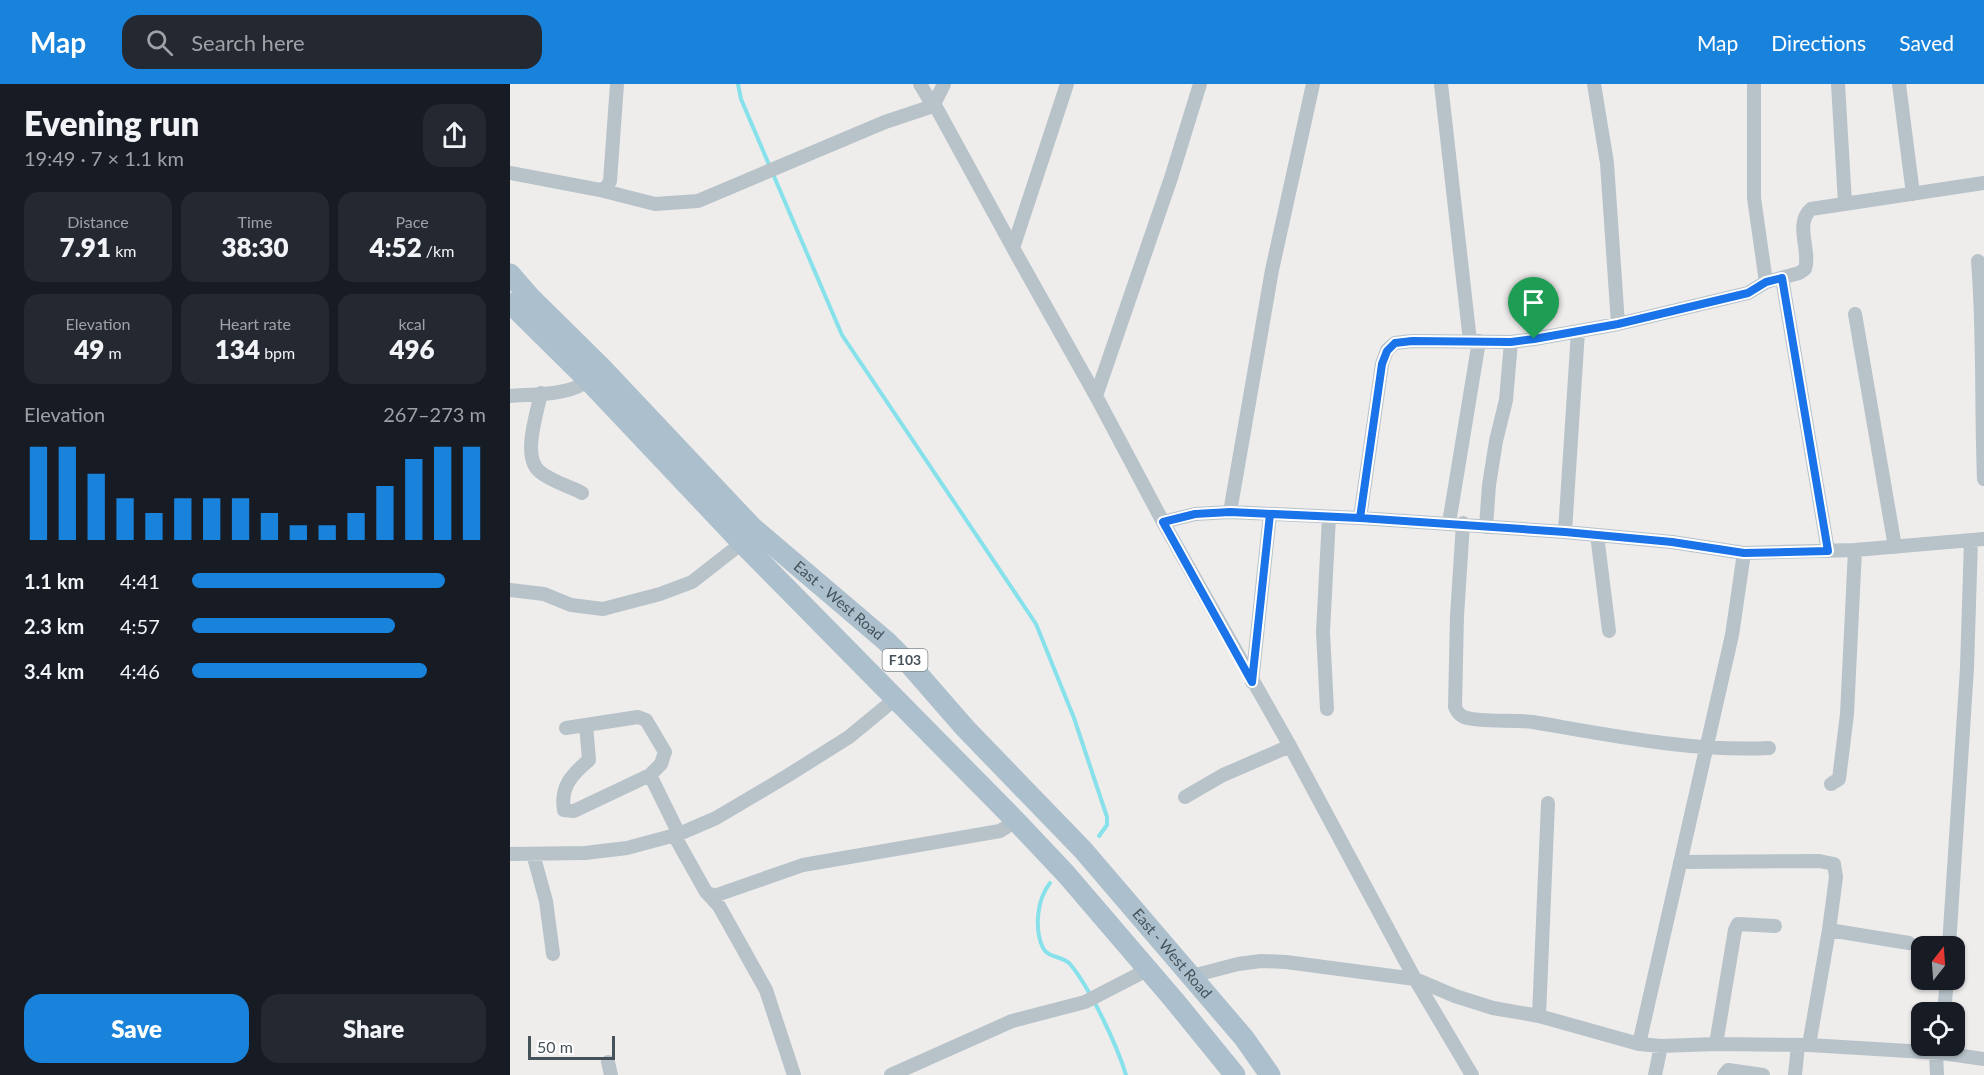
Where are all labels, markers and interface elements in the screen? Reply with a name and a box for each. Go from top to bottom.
search box [122,15,542,69]
text: Map [30,25,86,59]
icon: search [143,26,176,59]
text: Search here [191,29,305,56]
text: Map [1697,30,1738,55]
text: Directions [1771,30,1866,55]
text: Saved [1899,30,1954,55]
text: Evening run [24,103,199,143]
button: share [423,104,486,167]
text: 19:49 · 7 × 1.1 km [24,146,184,170]
text: Distance [67,212,129,231]
text: Time [238,212,272,231]
text: Pace [395,212,429,231]
text: 7.91 [60,231,111,263]
text: 38:30 [221,231,289,263]
text: 4:52 [370,231,422,263]
text: km [111,241,136,260]
text: /km [422,241,454,260]
pin [1508,277,1559,339]
icon: arrive [1517,286,1550,319]
text: Elevation [66,314,131,333]
text: Heart rate [219,314,291,333]
text: kcal [398,314,426,333]
text: 49 [74,333,104,365]
text: 134 [215,333,260,365]
text: 496 [389,333,435,365]
text: m [104,343,122,362]
text: bpm [260,343,295,362]
text: Elevation [24,402,105,426]
text: 267–273 m [383,402,486,426]
street label: East - West Road [791,557,888,643]
text: 1.1 km [24,569,84,593]
text: 4:41 [120,569,160,593]
text: 2.3 km [24,614,84,638]
text: 4:57 [120,614,160,638]
road number: F103 [882,649,928,671]
text: 3.4 km [24,659,84,683]
text: 4:46 [120,659,160,683]
street label: East - West Road [1129,904,1216,1002]
north arrow [1911,936,1965,990]
map controls [1911,936,1965,1056]
button: Save [24,994,249,1063]
button: Share [261,994,486,1063]
button: locate [1911,1002,1965,1056]
scale bar [528,1033,615,1060]
text: 50 m [537,1037,573,1056]

